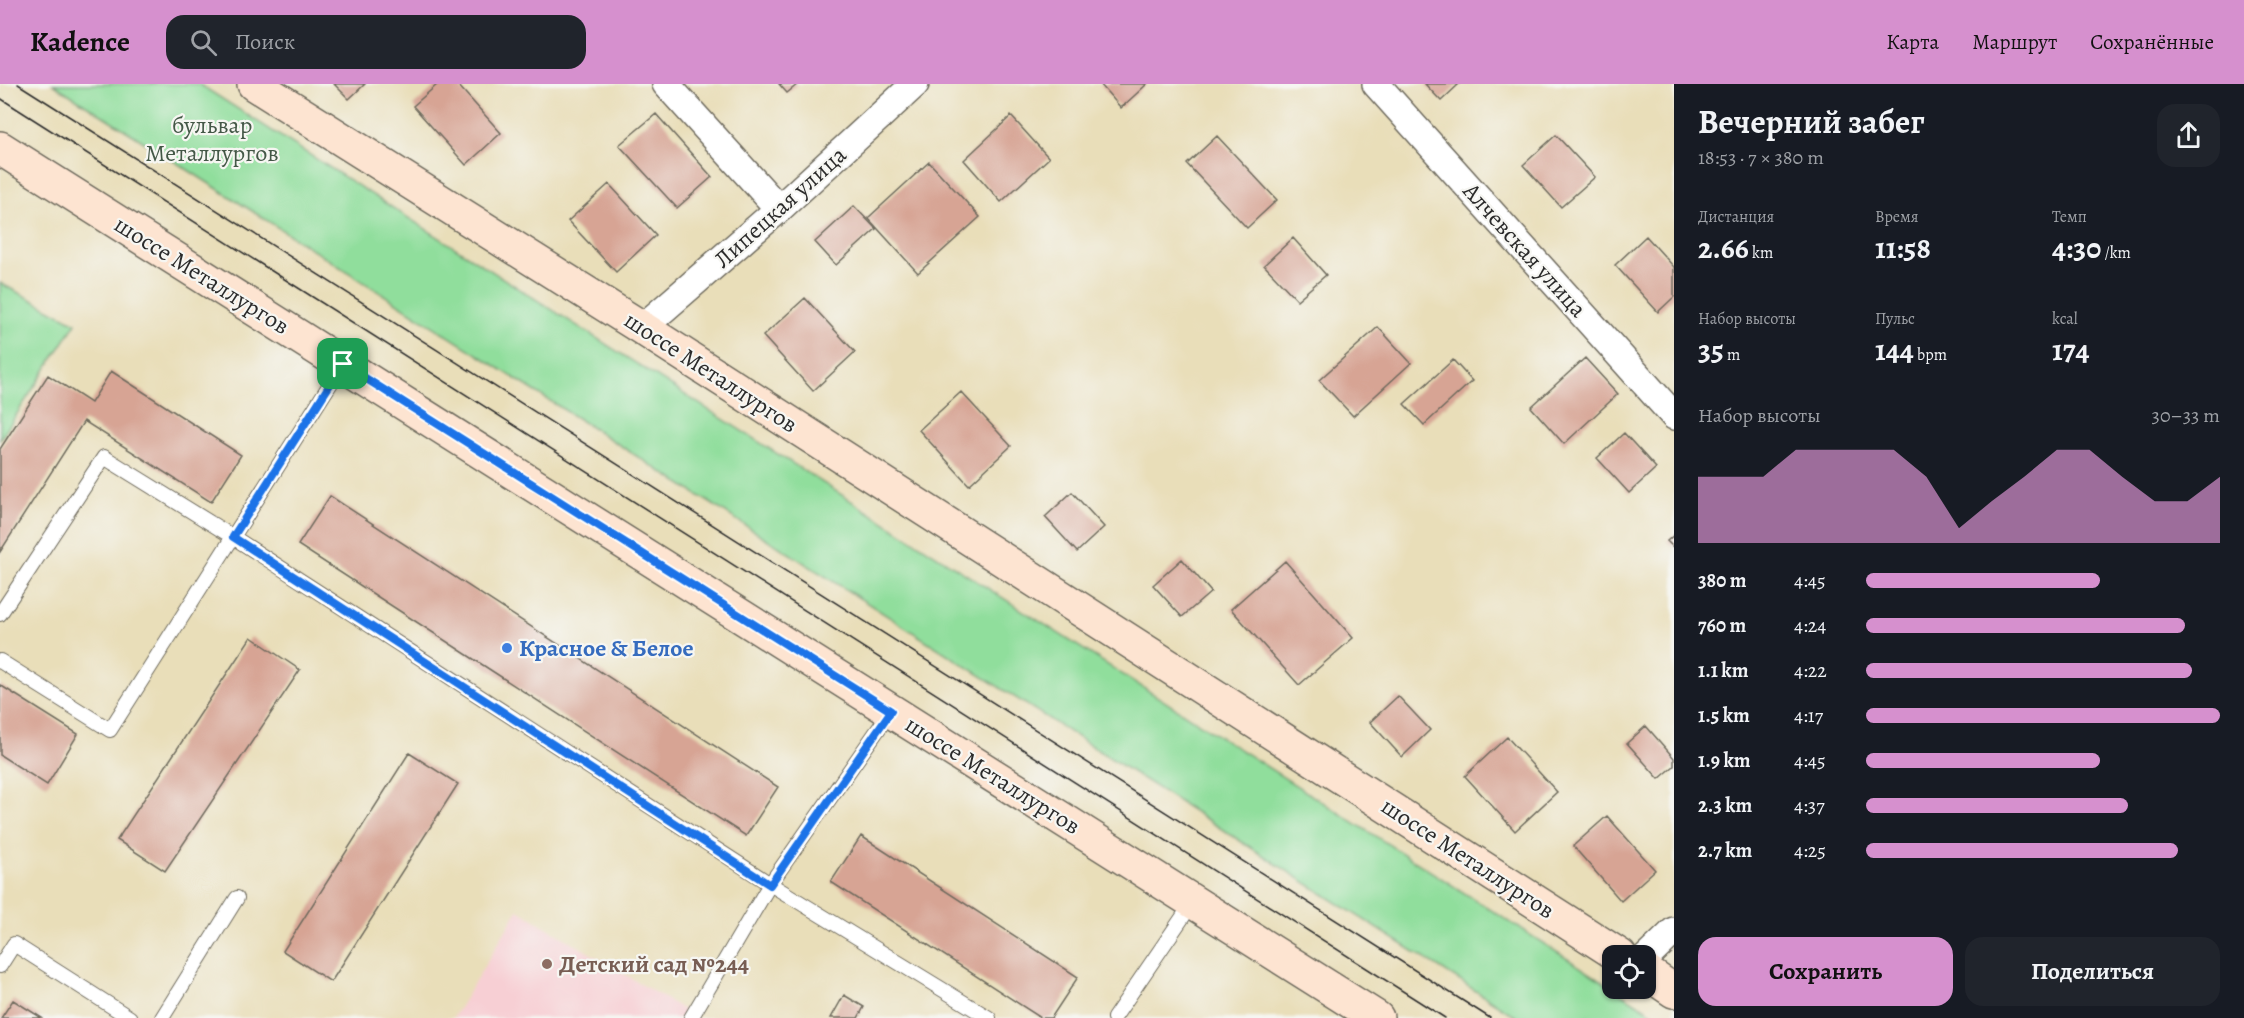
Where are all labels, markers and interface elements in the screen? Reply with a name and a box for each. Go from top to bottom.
search box [166,15,586,69]
text: Kadence [30,23,130,61]
icon: search [187,26,220,59]
text: Поиск [235,27,295,57]
text: Карта [1886,28,1939,56]
text: Маршрут [1972,28,2057,56]
text: Сохранённые [2090,28,2214,56]
text: Вечерний забег [1698,99,1925,144]
button: share [2157,104,2220,167]
park label: бульвар Металлургов [145,109,279,169]
street label: Липецкая улица [707,139,853,275]
text: 18:53 · 7 × 380 m [1698,144,1824,171]
street label: Алчевская улица [1455,175,1594,324]
text: Дистанция [1698,206,1774,228]
text: Время [1875,206,1919,228]
text: Темп [2052,206,2087,228]
street label: шоссе Металлургов [108,208,296,342]
text: 2.66 [1698,228,1749,268]
text: 11:58 [1875,228,1931,268]
text: 4:30 [2052,228,2101,268]
text: km [1749,242,1773,264]
text: /km [2101,242,2131,264]
street label: шоссе Металлургов [618,304,804,440]
text: Набор высоты [1698,308,1796,330]
text: Пульс [1875,308,1915,330]
text: kcal [2052,308,2078,330]
text: 35 [1698,330,1724,370]
text: 144 [1875,330,1914,370]
text: 174 [2052,330,2090,370]
pin [317,338,368,389]
text: m [1724,344,1740,366]
text: bpm [1914,344,1947,366]
icon: arrive [326,347,359,380]
text: Набор высоты [1698,402,1821,429]
text: 30–33 m [2152,402,2220,429]
text: 380 m [1698,567,1747,594]
text: 4:45 [1794,567,1825,594]
text: 760 m [1698,612,1746,639]
text: 4:24 [1794,612,1826,639]
place label: Красное & Белое [519,632,694,664]
marker: Красное & Белое [500,641,514,655]
text: 1.1 km [1698,657,1748,684]
text: 4:22 [1794,657,1827,684]
text: 1.5 km [1698,702,1750,729]
text: 4:17 [1794,702,1823,729]
street label: шоссе Металлургов [899,708,1087,842]
text: 1.9 km [1698,747,1751,774]
text: 4:45 [1794,747,1825,774]
street label: шоссе Металлургов [1375,790,1561,926]
text: 2.3 km [1698,792,1752,819]
text: 4:37 [1794,792,1825,819]
text: 2.7 km [1698,837,1752,864]
text: 4:25 [1794,837,1826,864]
button: Сохранить [1698,937,1953,1006]
button: Поделиться [1965,937,2220,1006]
map controls [1602,945,1656,999]
button: locate [1602,945,1656,999]
place label: Детский сад №244 [559,948,749,980]
marker: Детский сад №244 [540,957,554,971]

